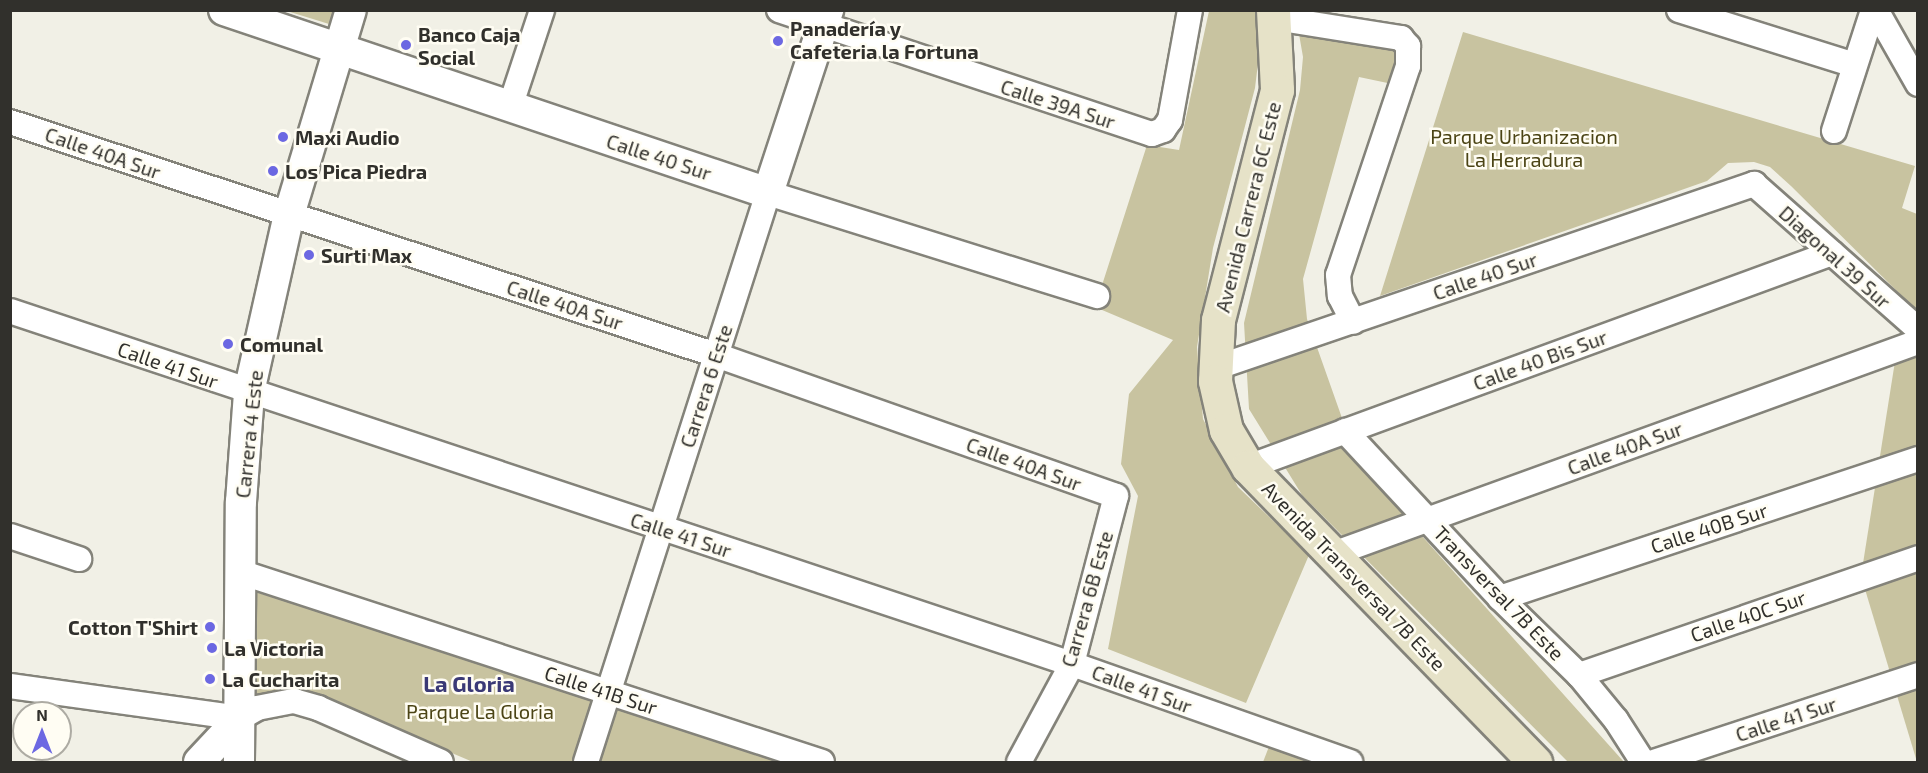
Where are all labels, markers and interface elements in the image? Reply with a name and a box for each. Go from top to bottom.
place label: Panadería y Cafeteria la Fortuna [790,17,979,64]
place label: Banco Caja Social [418,22,520,69]
marker: Panadería y Cafeteria la Fortuna [771,34,785,48]
marker: Banco Caja Social [399,38,413,52]
street label: Calle 39A Sur [997,74,1119,134]
street label: Avenida Carrera 6C Este [1210,99,1286,315]
street label: Calle 40A Sur [42,122,164,184]
park label: Parque Urbanizacion La Herradura [1430,124,1618,171]
place label: Maxi Audio [295,125,400,149]
street label: Calle 40 Sur [603,129,715,185]
marker: Maxi Audio [276,130,290,144]
place label: Los Pica Piedra [285,159,427,183]
marker: Los Pica Piedra [266,164,280,178]
street label: Diagonal 39 Sur [1774,200,1896,314]
place label: Surti Max [321,243,412,267]
street label: Calle 40 Sur [1430,247,1540,305]
marker: Surti Max [302,248,316,262]
street label: Calle 40A Sur [504,275,626,335]
street label: Carrera 6 Este [675,321,737,451]
street label: Calle 40 Bis Sur [1470,325,1610,395]
place label: Comunal [240,332,323,356]
street label: Calle 41 Sur [115,337,221,393]
marker: Comunal [221,337,235,351]
street label: Carrera 4 Este [230,369,268,499]
street label: Calle 40A Sur [1564,416,1686,480]
street label: Calle 40A Sur [963,432,1085,496]
street label: Avenida Transversal 7B Este [1257,476,1451,676]
street label: Calle 40B Sur [1648,498,1770,558]
street label: Calle 41 Sur [627,507,735,563]
street label: Transversal 7B Este [1429,521,1569,665]
street label: Carrera 6B Este [1056,528,1118,670]
street label: Calle 40C Sur [1687,585,1809,647]
place label: Cotton T'Shirt [68,615,198,639]
marker: Cotton T'Shirt [203,620,217,634]
place label: La Victoria [224,636,324,660]
marker: La Victoria [205,641,219,655]
street label: Calle 41B Sur [542,660,660,720]
street label: Calle 41 Sur [1089,660,1195,718]
place label: La Cucharita [222,667,339,691]
district label: La Gloria [423,671,515,697]
marker: La Cucharita [203,672,217,686]
street label: Calle 41 Sur [1732,691,1840,747]
park label: Parque La Gloria [406,699,554,723]
north arrow [12,701,72,761]
text: N [36,705,48,724]

